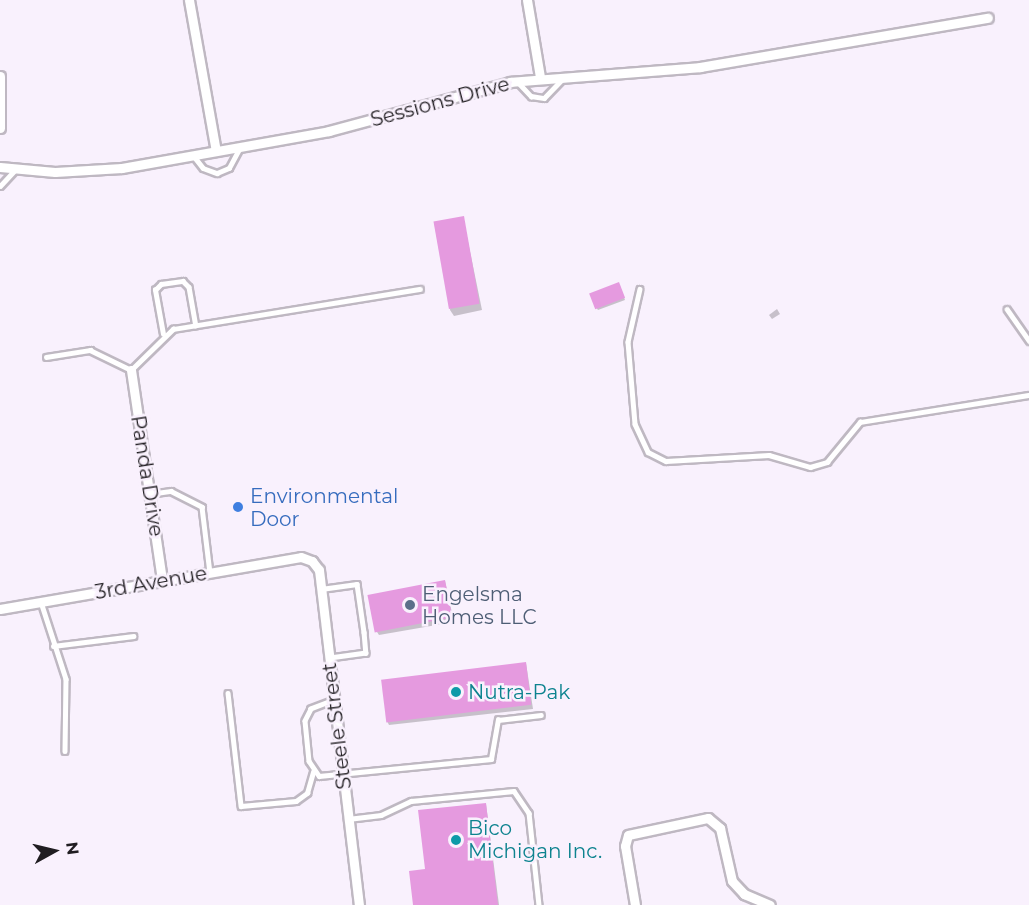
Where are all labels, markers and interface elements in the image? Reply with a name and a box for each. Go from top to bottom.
street label: Sessions Drive [368,72,512,132]
street label: Panda Drive [126,414,168,538]
place label: Environmental Door [250,484,398,531]
marker: Environmental Door [231,500,245,514]
street label: 3rd Avenue [93,561,209,605]
place label: Engelsma Homes LLC [422,582,537,629]
marker: Engelsma Homes LLC [403,598,417,612]
street label: Steele Street [317,661,357,791]
place label: Nutra-Pak [468,680,570,704]
marker: Nutra-Pak [449,685,463,699]
place label: Bico Michigan Inc. [468,816,602,863]
north arrow [24,821,84,881]
marker: Bico Michigan Inc. [449,833,463,847]
text: N [62,841,83,856]

